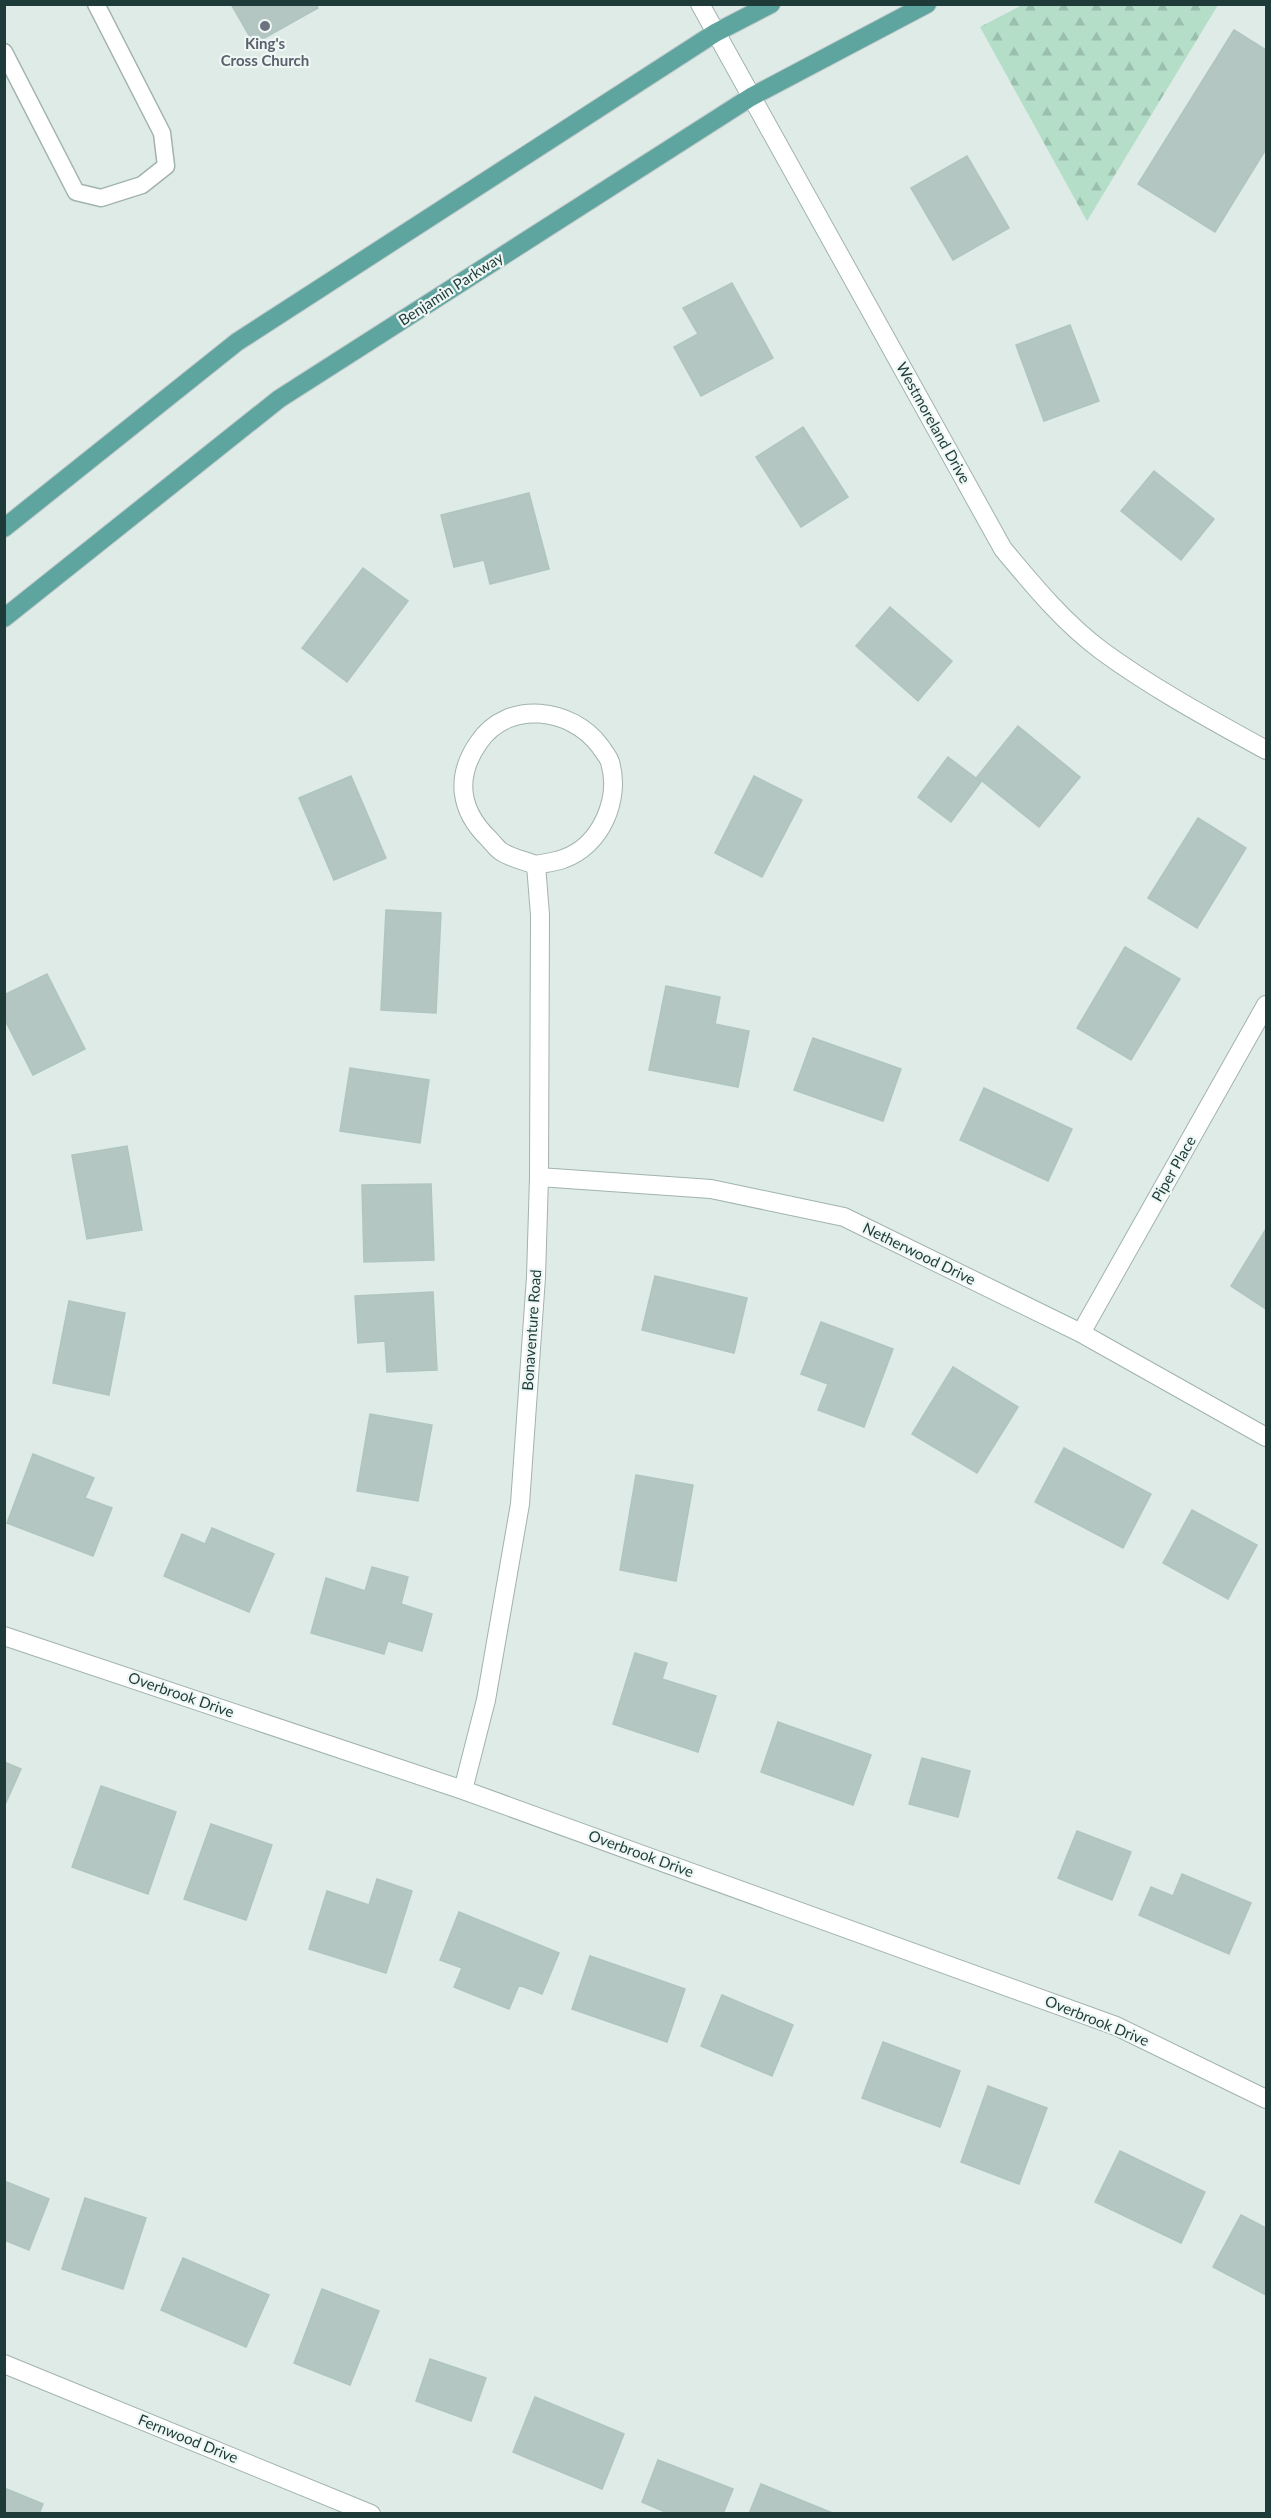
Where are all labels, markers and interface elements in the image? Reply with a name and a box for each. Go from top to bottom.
marker: King's Cross Church [258,19,272,33]
place label: King's Cross Church [221,34,309,69]
street label: Benjamin Parkway [395,247,506,329]
street label: Westmoreland Drive [893,359,975,486]
street label: Piper Place [1147,1132,1199,1205]
street label: Netherwood Drive [860,1218,979,1288]
street label: Bonaventure Road [518,1269,544,1391]
street label: Overbrook Drive [126,1668,237,1721]
street label: Overbrook Drive [586,1826,696,1880]
street label: Overbrook Drive [1043,1991,1152,2049]
street label: Fernwood Drive [136,2410,241,2466]

